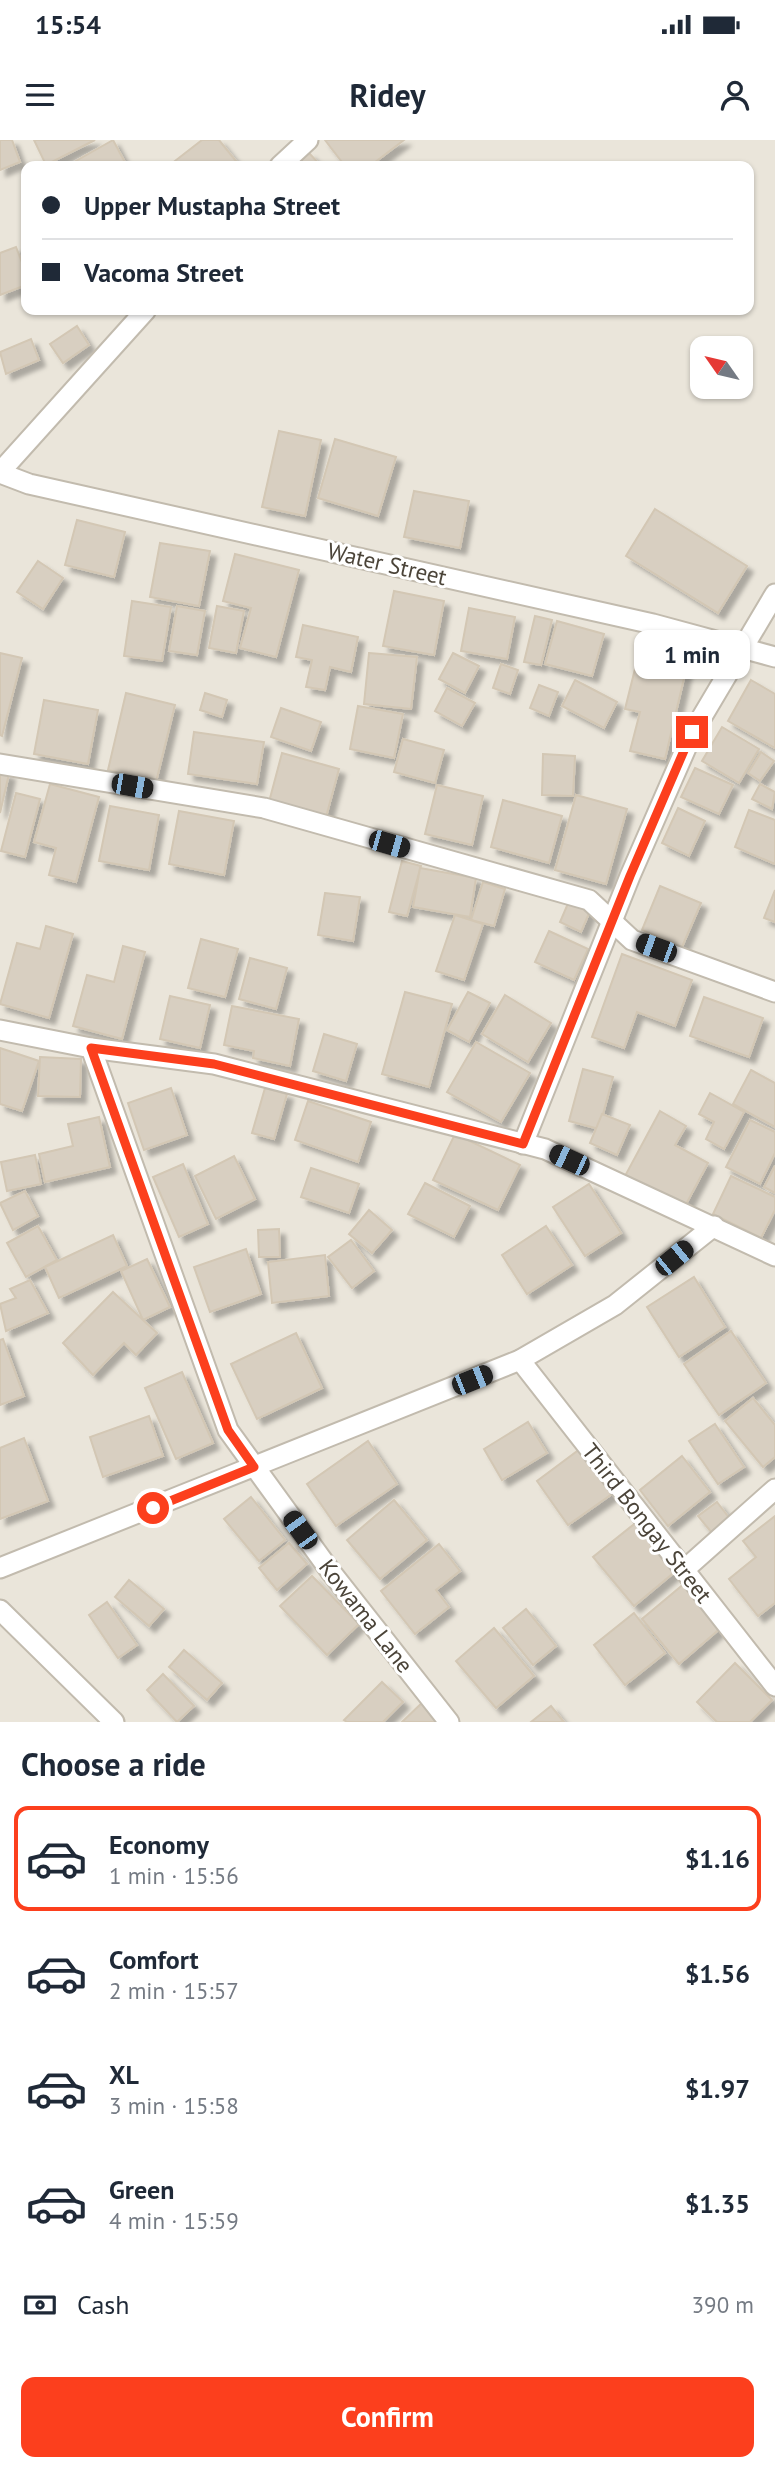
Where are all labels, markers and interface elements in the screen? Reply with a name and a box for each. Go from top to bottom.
text: 15:54 [35,8,101,41]
text: Ridey [349,74,426,116]
icon: menu [21,76,59,114]
icon: person [716,76,754,114]
text: Upper Mustapha Street [84,189,340,222]
text: Vacoma Street [84,256,244,289]
north arrow [690,336,752,399]
map controls [690,336,753,399]
street label: Water Street [325,536,450,591]
callout: 1 min [634,630,750,680]
text: 1 min [664,640,720,669]
route end [676,716,708,748]
car [110,772,155,800]
car [366,828,413,860]
car [633,931,680,965]
car [546,1142,593,1178]
car [652,1237,697,1279]
car [449,1362,496,1398]
street label: Third Bongay Street [576,1437,719,1608]
route start [137,1492,169,1524]
car [280,1507,321,1553]
street label: Kowama Lane [313,1553,420,1678]
text: Choose a ride [21,1743,206,1785]
icon: car [25,1827,88,1890]
text: Economy [109,1828,209,1861]
text: $1.16 [685,1842,750,1875]
text: 1 min · 15:56 [109,1861,239,1890]
icon: car [25,1942,88,2005]
text: Comfort [109,1943,199,1976]
text: $1.56 [685,1957,750,1990]
text: 2 min · 15:57 [109,1976,239,2005]
icon: car [25,2057,88,2120]
text: XL [109,2058,139,2091]
text: $1.97 [685,2072,750,2105]
text: 3 min · 15:58 [109,2091,239,2120]
icon: car [25,2172,88,2235]
text: Green [109,2173,174,2206]
text: $1.35 [685,2187,750,2220]
text: 4 min · 15:59 [109,2206,239,2235]
icon: cash [21,2286,59,2324]
text: Cash [77,2288,129,2321]
text: 390 m [692,2290,754,2319]
button: Confirm [21,2377,754,2457]

